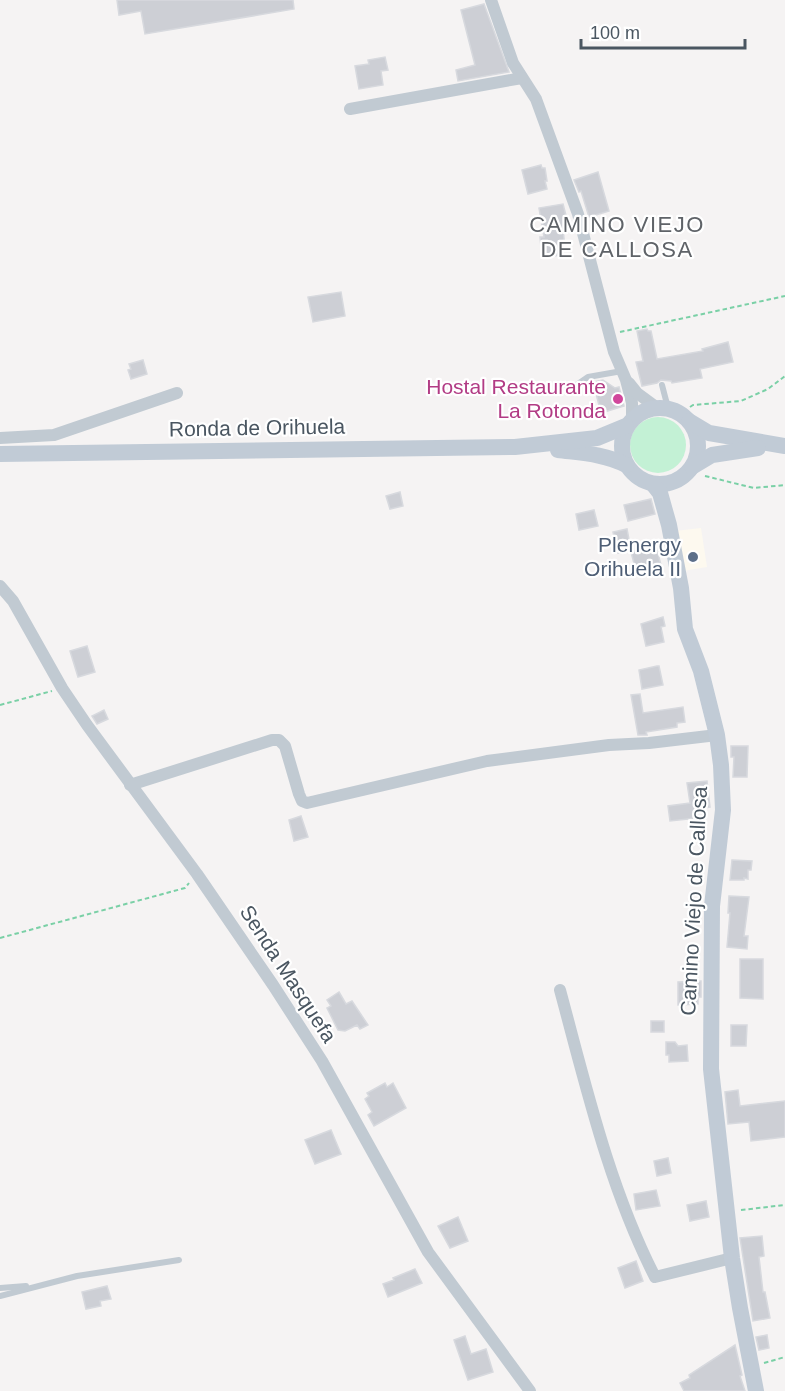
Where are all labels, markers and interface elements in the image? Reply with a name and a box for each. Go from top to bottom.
scale bar [581,12,744,50]
text: 100 m [590,23,640,43]
district label: CAMINO VIEJO DE CALLOSA [529,212,705,262]
place label: Hostal Restaurante La Rotonda [426,375,606,422]
marker: Hostal Restaurante La Rotonda [611,392,625,406]
street label: Ronda de Orihuela [169,414,346,441]
place label: Plenergy Orihuela II [584,533,681,580]
marker: Plenergy Orihuela II [686,550,700,564]
street label: Camino Viejo de Callosa [676,785,711,1016]
street label: Senda Masquefa [236,901,341,1047]

